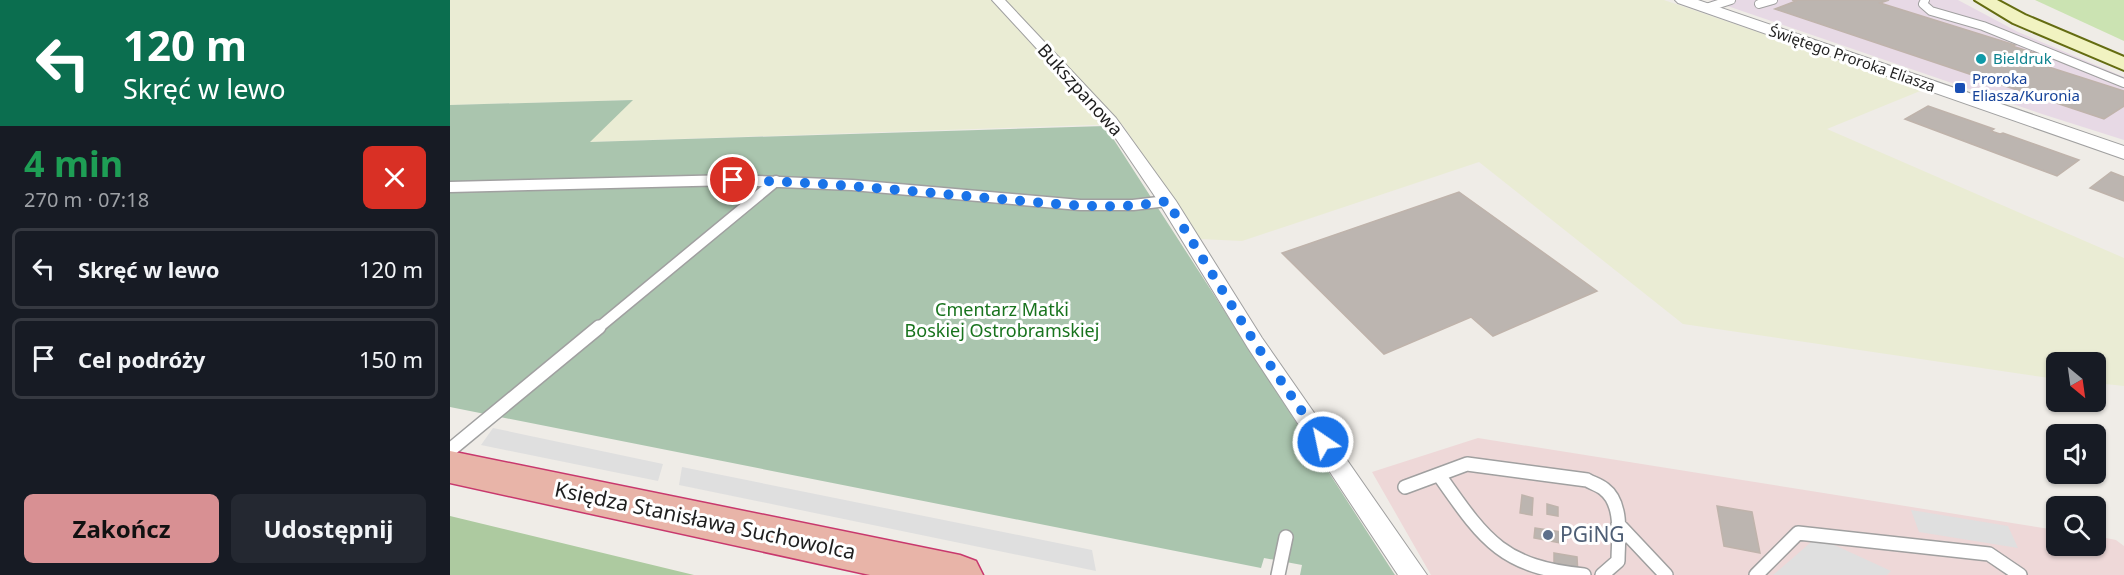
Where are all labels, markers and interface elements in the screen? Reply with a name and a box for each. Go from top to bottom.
text: 120 m [123,16,247,73]
street label: Świętego Proroka Eliasza [1766,20,1938,96]
icon: left [24,24,102,102]
street label: Bukszpanowa [1033,38,1129,141]
place label: Bieldruk [1993,48,2052,68]
marker: Bieldruk [1974,52,1988,66]
place label: Proroka Eliasza/Kuronia [1972,68,2080,105]
text: Skręć w lewo [123,70,286,107]
marker: Proroka Eliasza/Kuronia [1953,81,1967,95]
text: 4 min [24,139,123,188]
button: close [363,146,426,209]
pin [707,154,758,205]
icon: arrive [716,163,749,196]
text: 270 m · 07:18 [24,186,149,213]
icon: left [27,252,60,285]
text: Skręć w lewo [78,254,220,284]
text: 120 m [359,254,423,284]
park label: Cmentarz Matki Boskiej Ostrobramskiej [905,297,1099,342]
icon: arrive [27,342,60,375]
text: Cel podróży [78,344,205,374]
text: 150 m [359,344,423,374]
north arrow [2046,352,2106,412]
map controls [2046,352,2106,556]
position arrow [1291,410,1355,474]
button: sound [2046,424,2106,484]
street label: Księdza Stanisława Suchowolca [552,474,858,566]
button: Zakończ [24,494,219,563]
button: Udostępnij [231,494,426,563]
button: search [2046,496,2106,556]
place label: PGiNG [1560,520,1625,548]
marker: PGiNG [1541,528,1555,542]

